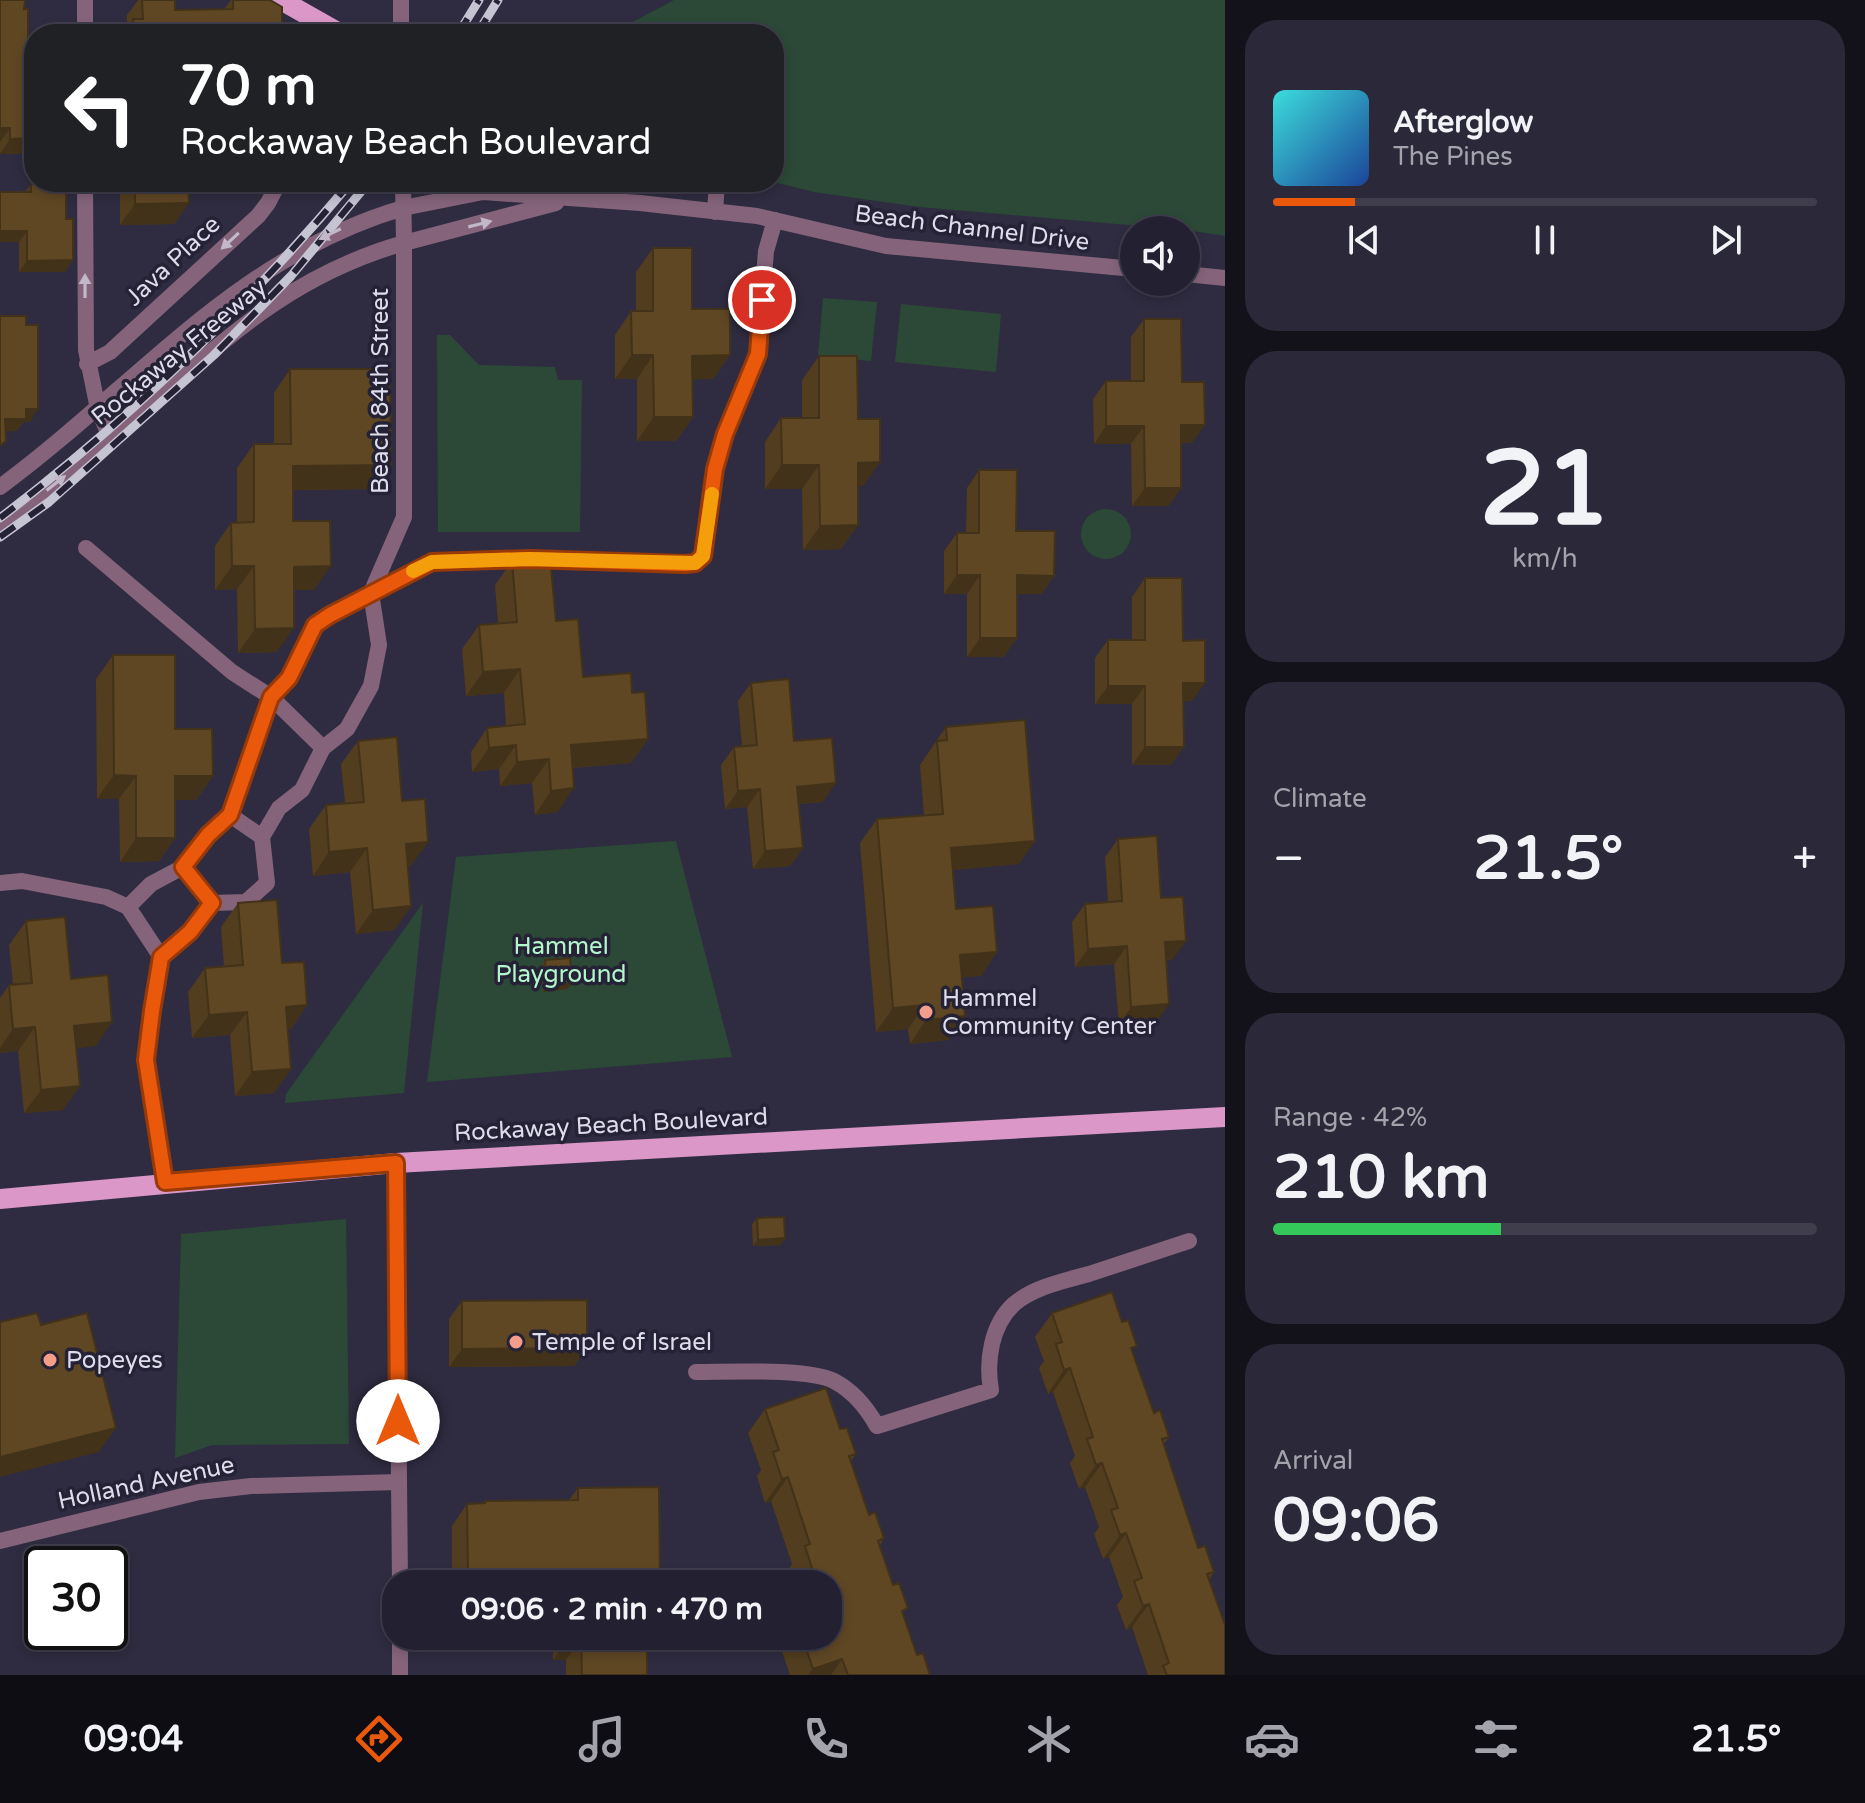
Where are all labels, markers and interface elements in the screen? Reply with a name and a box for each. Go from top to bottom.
text: 70 m [180,53,316,120]
icon: left [48,56,152,160]
text: Afterglow [1393,104,1533,141]
text: Rockaway Beach Boulevard [180,121,651,164]
text: The Pines [1393,141,1513,172]
street label: Beach Channel Drive [853,199,1091,257]
street label: Java Place [120,210,226,312]
map controls [1120,216,1200,296]
button: sound [1120,216,1200,296]
one-way arrow [467,218,492,230]
icon: previous [1342,218,1386,262]
icon: pause [1523,218,1567,262]
icon: next [1704,218,1748,262]
one-way arrow [318,227,342,241]
one-way arrow [221,232,240,250]
pin [728,266,796,334]
street label: Rockaway Freeway [86,272,272,431]
one-way arrow [79,273,91,298]
icon: arrive [740,278,784,322]
street label: Beach 84th Street [366,288,395,494]
text: 21 [1480,428,1610,553]
one-way arrow [46,475,66,491]
text: km/h [1512,543,1578,574]
text: Climate [1273,783,1367,814]
text: 21.5° [1473,823,1623,895]
text: − [1273,833,1304,886]
text: + [1792,833,1817,886]
park label: Hammel Playground [496,932,626,989]
place label: Hammel Community Center [942,984,1157,1041]
marker: Hammel Community Center [917,1003,935,1021]
street label: Rockaway Beach Boulevard [453,1102,769,1148]
text: Range · 42% [1273,1102,1427,1133]
text: 210 km [1273,1142,1489,1214]
place label: Temple of Israel [532,1328,712,1357]
marker: Temple of Israel [507,1333,525,1351]
place label: Popeyes [66,1346,163,1375]
marker: Popeyes [41,1351,59,1369]
position arrow [356,1379,440,1463]
text: Arrival [1273,1445,1353,1476]
street label: Holland Avenue [55,1450,237,1516]
text: 09:06 [1273,1485,1439,1557]
speed limit sign: 30 [24,1546,128,1650]
text: 09:06 · 2 min · 470 m [461,1591,763,1628]
icon: directions [351,1711,407,1767]
icon: music [574,1711,630,1767]
icon: phone [798,1711,854,1767]
icon: climate [1021,1711,1077,1767]
icon: car [1244,1711,1300,1767]
icon: filters [1468,1711,1524,1767]
text: 09:04 [84,1718,183,1761]
text: 21.5° [1691,1718,1781,1761]

